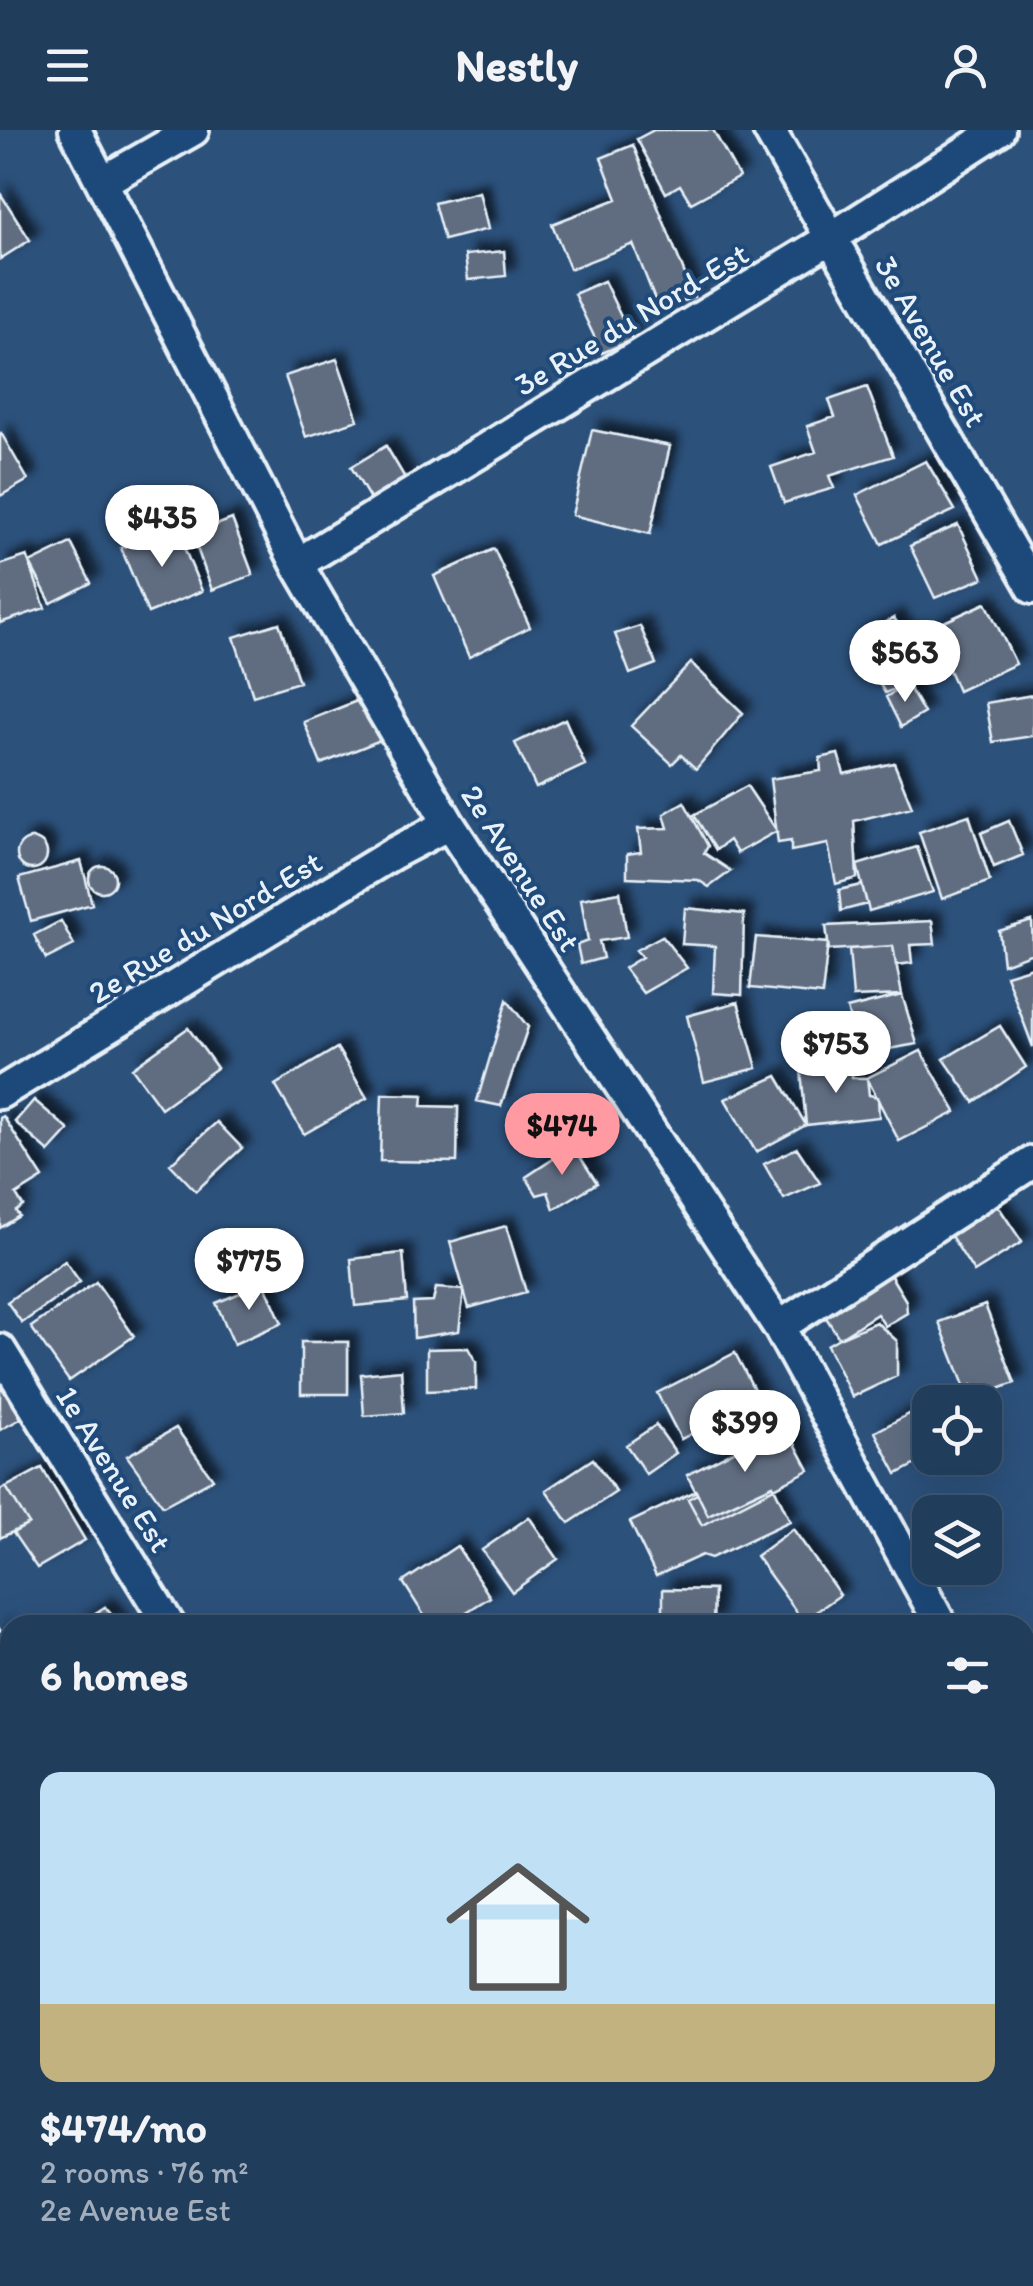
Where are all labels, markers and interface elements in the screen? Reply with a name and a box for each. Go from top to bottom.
icon: menu [40,38,95,93]
text: Nestly [455,38,578,92]
icon: person [938,38,993,93]
street label: 3e Rue du Nord-Est [507,234,755,404]
street label: 3e Avenue Est [867,249,995,433]
pin: $435 [103,485,221,570]
text: $435 [127,498,197,536]
pin: $563 [846,620,964,705]
text: $563 [871,633,939,671]
street label: 2e Avenue Est [453,778,589,958]
street label: 2e Rue du Nord-Est [82,842,329,1012]
pin: $753 [777,1011,895,1096]
text: $753 [803,1024,869,1062]
pin: $474 [503,1093,621,1178]
text: $474 [527,1106,597,1144]
pin: $775 [190,1228,308,1313]
text: $775 [217,1241,281,1279]
street label: 1e Avenue Est [48,1379,180,1559]
map controls [912,1385,1002,1585]
button: locate [912,1385,1002,1475]
pin: $399 [686,1390,804,1475]
text: $399 [711,1403,779,1441]
button: layers [912,1495,1002,1585]
icon: filters [940,1648,995,1703]
text: 6 homes [40,1650,188,1701]
icon: home [428,1837,608,2017]
text: $474/mo [40,2102,207,2153]
text: 2 rooms · 76 m² [40,2153,249,2191]
text: 2e Avenue Est [40,2191,231,2229]

